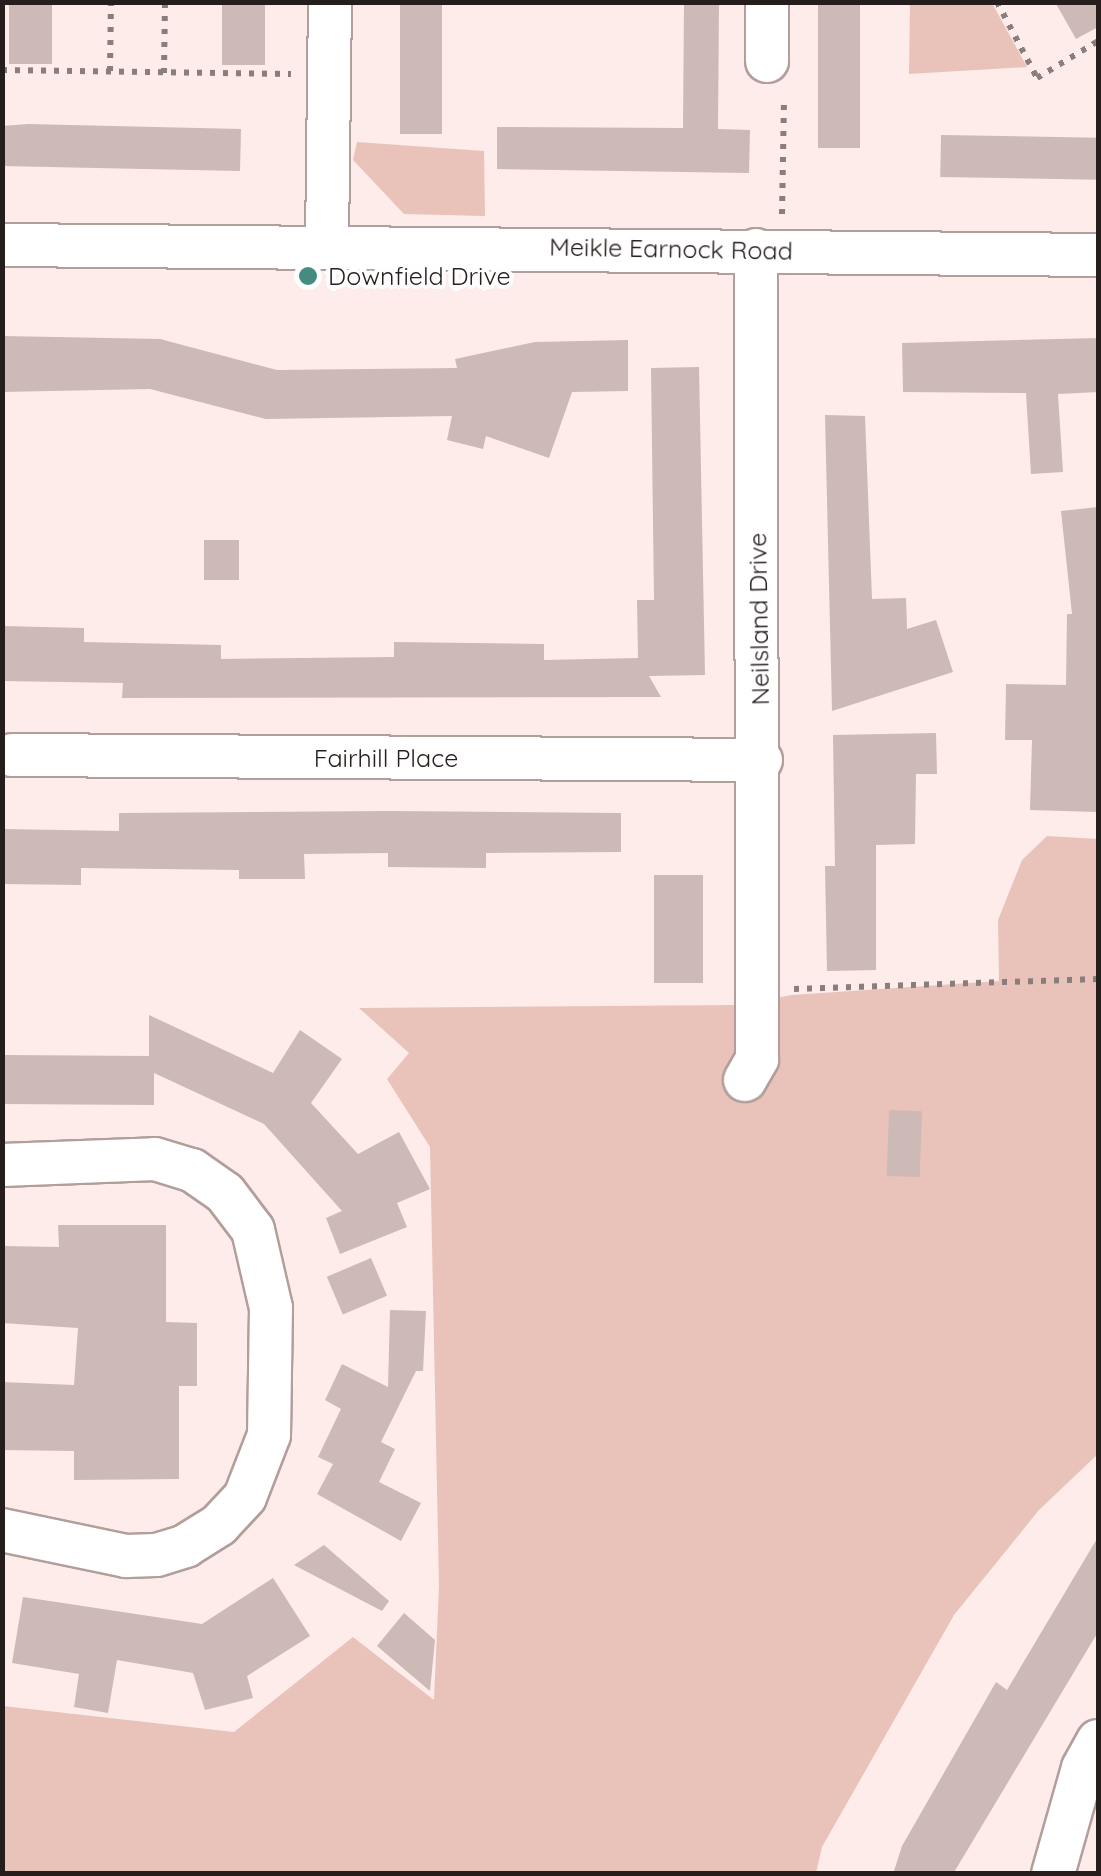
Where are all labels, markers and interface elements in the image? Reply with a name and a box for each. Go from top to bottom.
street label: Meikle Earnock Road [549,232,793,266]
place label: Downfield Drive [328,261,511,291]
marker: Downfield Drive [297,265,319,287]
street label: Neilsland Drive [742,532,776,706]
street label: Fairhill Place [314,743,458,773]

